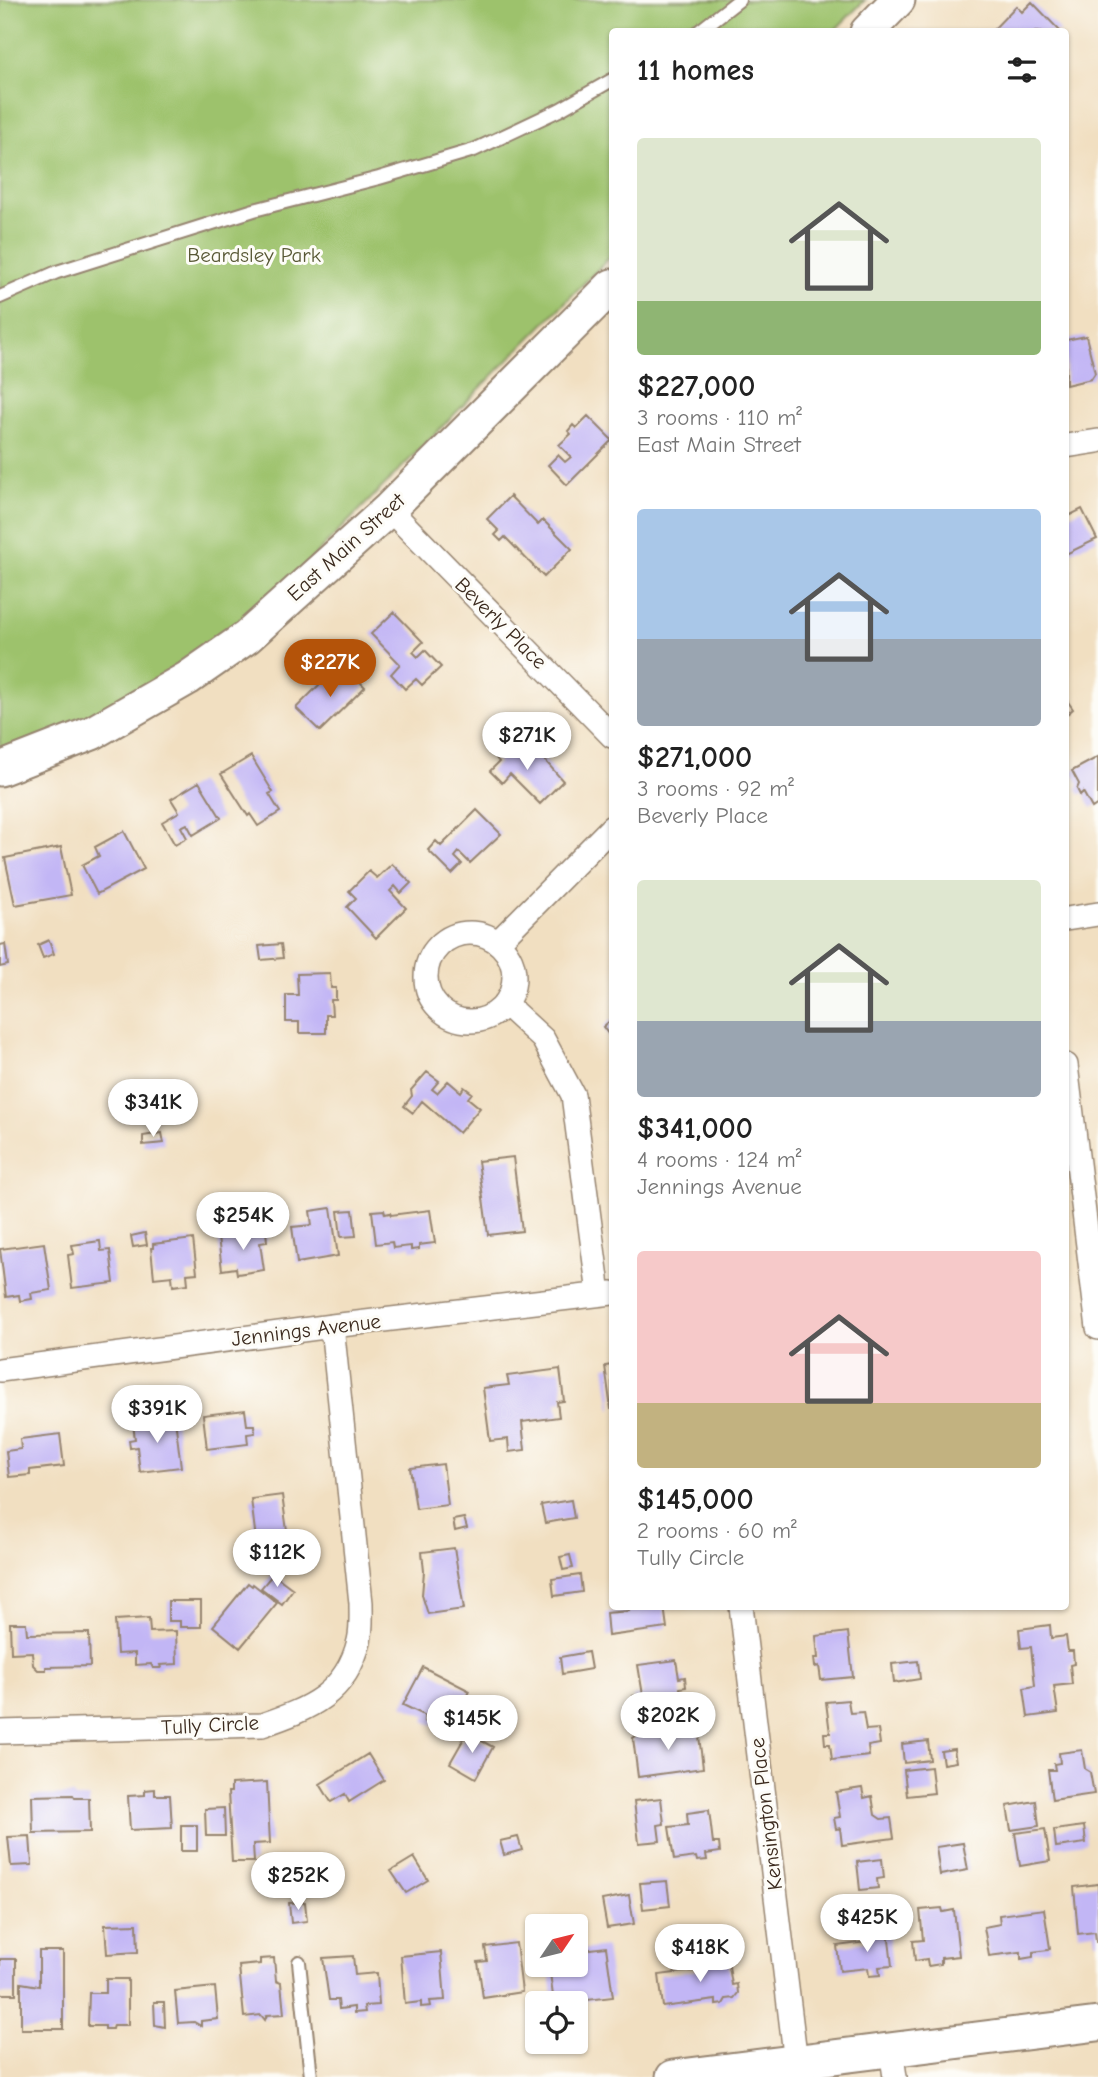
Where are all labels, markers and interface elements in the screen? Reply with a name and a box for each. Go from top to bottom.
icon: filters [1003,51,1041,89]
text: 11 homes [637,53,754,88]
icon: home [776,183,902,309]
park label: Beardsley Park [187,243,321,267]
text: $227,000 [637,369,755,404]
text: 3 rooms · 110 m² [637,404,802,431]
text: East Main Street [637,431,801,458]
street label: East Main Street [282,487,410,606]
icon: home [776,554,902,680]
street label: Beverly Place [450,572,552,674]
pin: $227K [281,640,379,699]
text: $227K [300,648,360,675]
pin: $271K [478,712,576,772]
text: $271K [498,721,556,748]
text: $271,000 [637,740,752,775]
text: 3 rooms · 92 m² [637,775,794,802]
text: Beverly Place [637,802,768,829]
icon: home [776,925,902,1051]
pin: $341K [104,1080,202,1139]
text: $341K [124,1088,182,1115]
text: $341,000 [637,1111,753,1146]
text: 4 rooms · 124 m² [637,1146,801,1173]
text: Jennings Avenue [637,1173,802,1200]
pin: $254K [194,1192,292,1252]
text: $254K [212,1201,274,1228]
icon: home [776,1296,902,1422]
street label: Jennings Avenue [230,1309,382,1351]
pin: $391K [108,1386,206,1445]
text: $391K [127,1394,187,1421]
text: $145,000 [637,1482,754,1517]
text: 2 rooms · 60 m² [637,1517,797,1544]
pin: $112K [228,1530,326,1589]
text: $112K [249,1538,305,1565]
text: Tully Circle [637,1544,744,1571]
pin: $202K [619,1692,717,1752]
pin: $145K [423,1696,521,1755]
text: $202K [637,1701,699,1728]
text: $145K [443,1704,501,1731]
street label: Tully Circle [160,1710,260,1740]
street label: Kensington Place [745,1737,787,1891]
pin: $252K [249,1853,347,1912]
text: $252K [267,1861,329,1888]
pin: $425K [818,1895,916,1954]
text: $425K [836,1903,898,1930]
north arrow [525,1914,588,1978]
map controls [525,1914,588,2054]
pin: $418K [651,1924,749,1984]
text: $418K [671,1933,729,1960]
button: locate [525,1991,588,2054]

